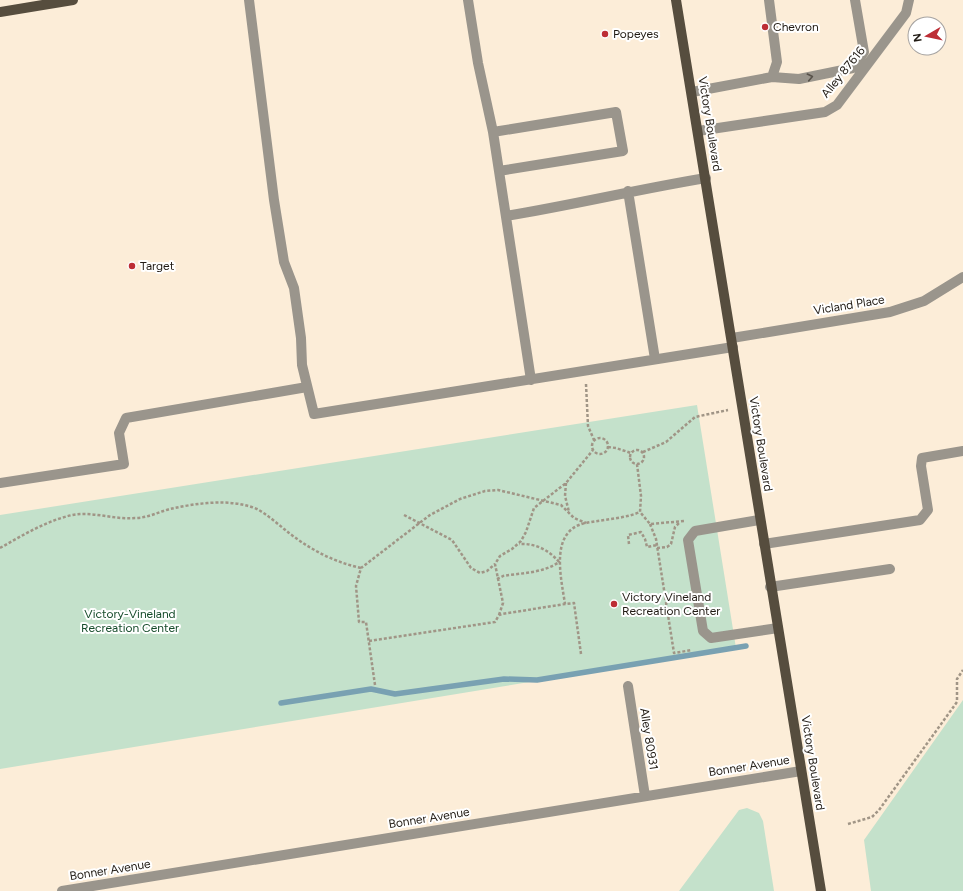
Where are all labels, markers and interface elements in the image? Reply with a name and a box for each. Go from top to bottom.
north arrow [907,16,947,56]
place label: Chevron [773,20,819,34]
marker: Chevron [760,22,770,32]
place label: Popeyes [613,27,659,41]
marker: Popeyes [600,29,610,39]
text: N [911,32,925,43]
street label: Alley 87616 [818,44,868,100]
one-way arrow [807,73,813,81]
street label: Victory Boulevard [696,76,724,172]
place label: Target [140,259,175,273]
marker: Target [127,261,137,271]
street label: Vicland Place [812,292,886,318]
street label: Victory Boulevard [747,396,775,492]
place label: Victory Vineland Recreation Center [622,590,720,618]
marker: Victory Vineland Recreation Center [609,599,619,609]
park label: Victory-Vineland Recreation Center [81,607,179,635]
street label: Alley 80931 [637,707,661,771]
street label: Victory Boulevard [799,715,827,811]
street label: Bonner Avenue [707,753,791,779]
street label: Bonner Avenue [387,805,471,831]
street label: Bonner Avenue [68,857,152,883]

